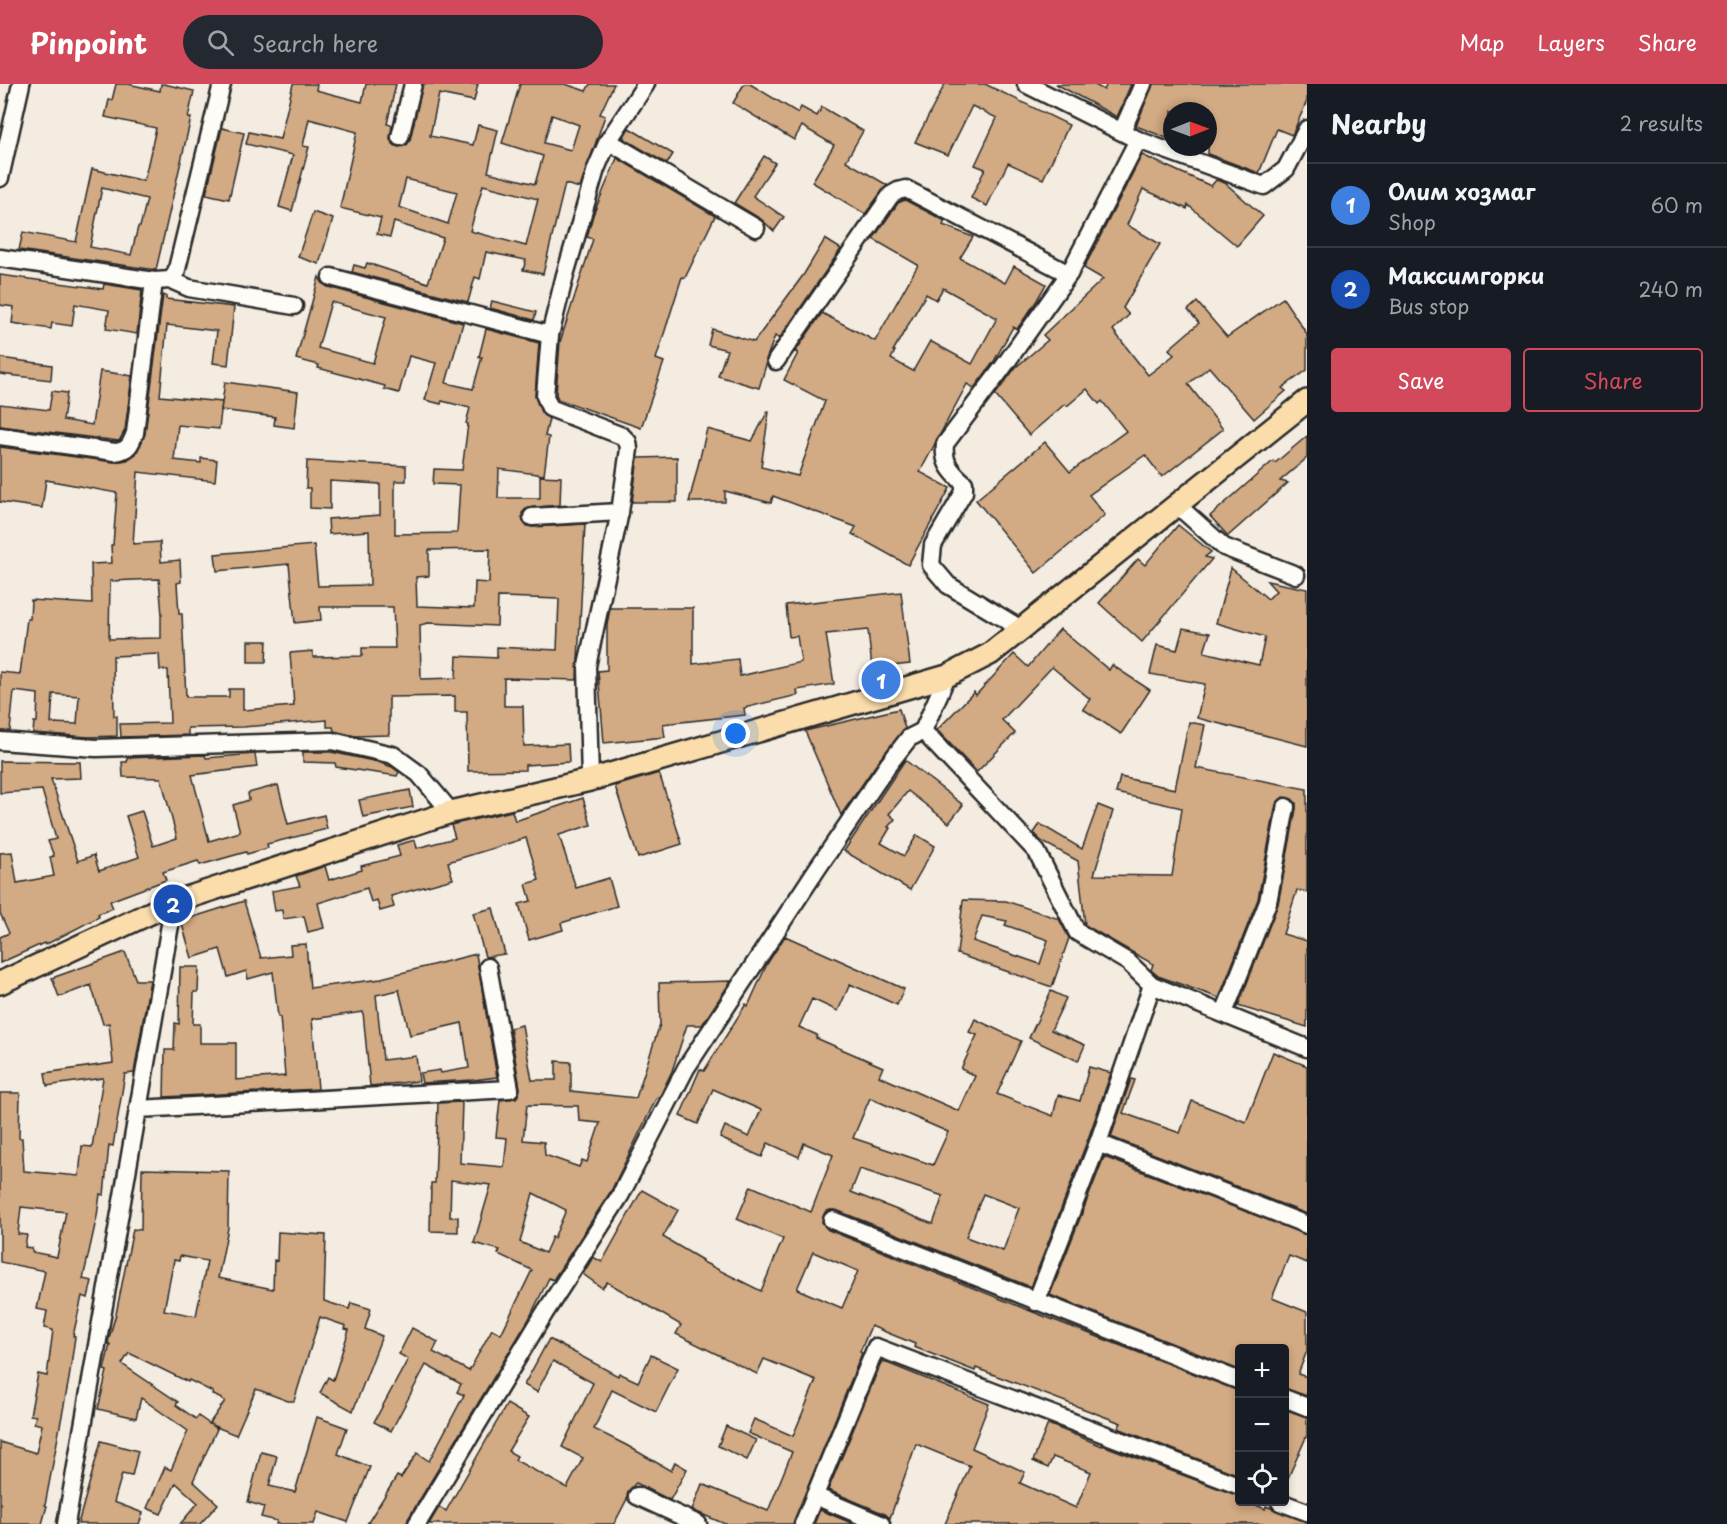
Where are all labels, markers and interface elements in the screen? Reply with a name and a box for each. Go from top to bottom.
search box [183,15,603,69]
text: Pinpoint [30,21,147,64]
icon: search [204,26,237,59]
text: Search here [252,26,378,59]
text: Map [1460,26,1504,58]
text: Layers [1537,26,1605,58]
text: Share [1638,26,1697,58]
north arrow [1163,102,1217,156]
text: Nearby [1331,104,1426,143]
text: 2 results [1620,108,1703,138]
text: Олим хозмаг [1388,174,1535,207]
text: 1 [1346,190,1355,220]
text: 60 m [1651,190,1703,220]
text: Shop [1388,207,1436,237]
text: Максимгорки [1388,258,1545,291]
text: 2 [1343,274,1358,304]
text: 240 m [1638,274,1703,304]
text: Bus stop [1388,291,1469,321]
button: Save [1331,348,1511,412]
button: Share [1523,348,1703,412]
pin: 1 [862,658,900,702]
your location [721,719,750,748]
pin: 2 [154,882,192,926]
map controls [1235,1344,1289,1506]
button: + [1235,1344,1289,1398]
button: − [1235,1398,1289,1452]
button: locate [1235,1452,1289,1506]

